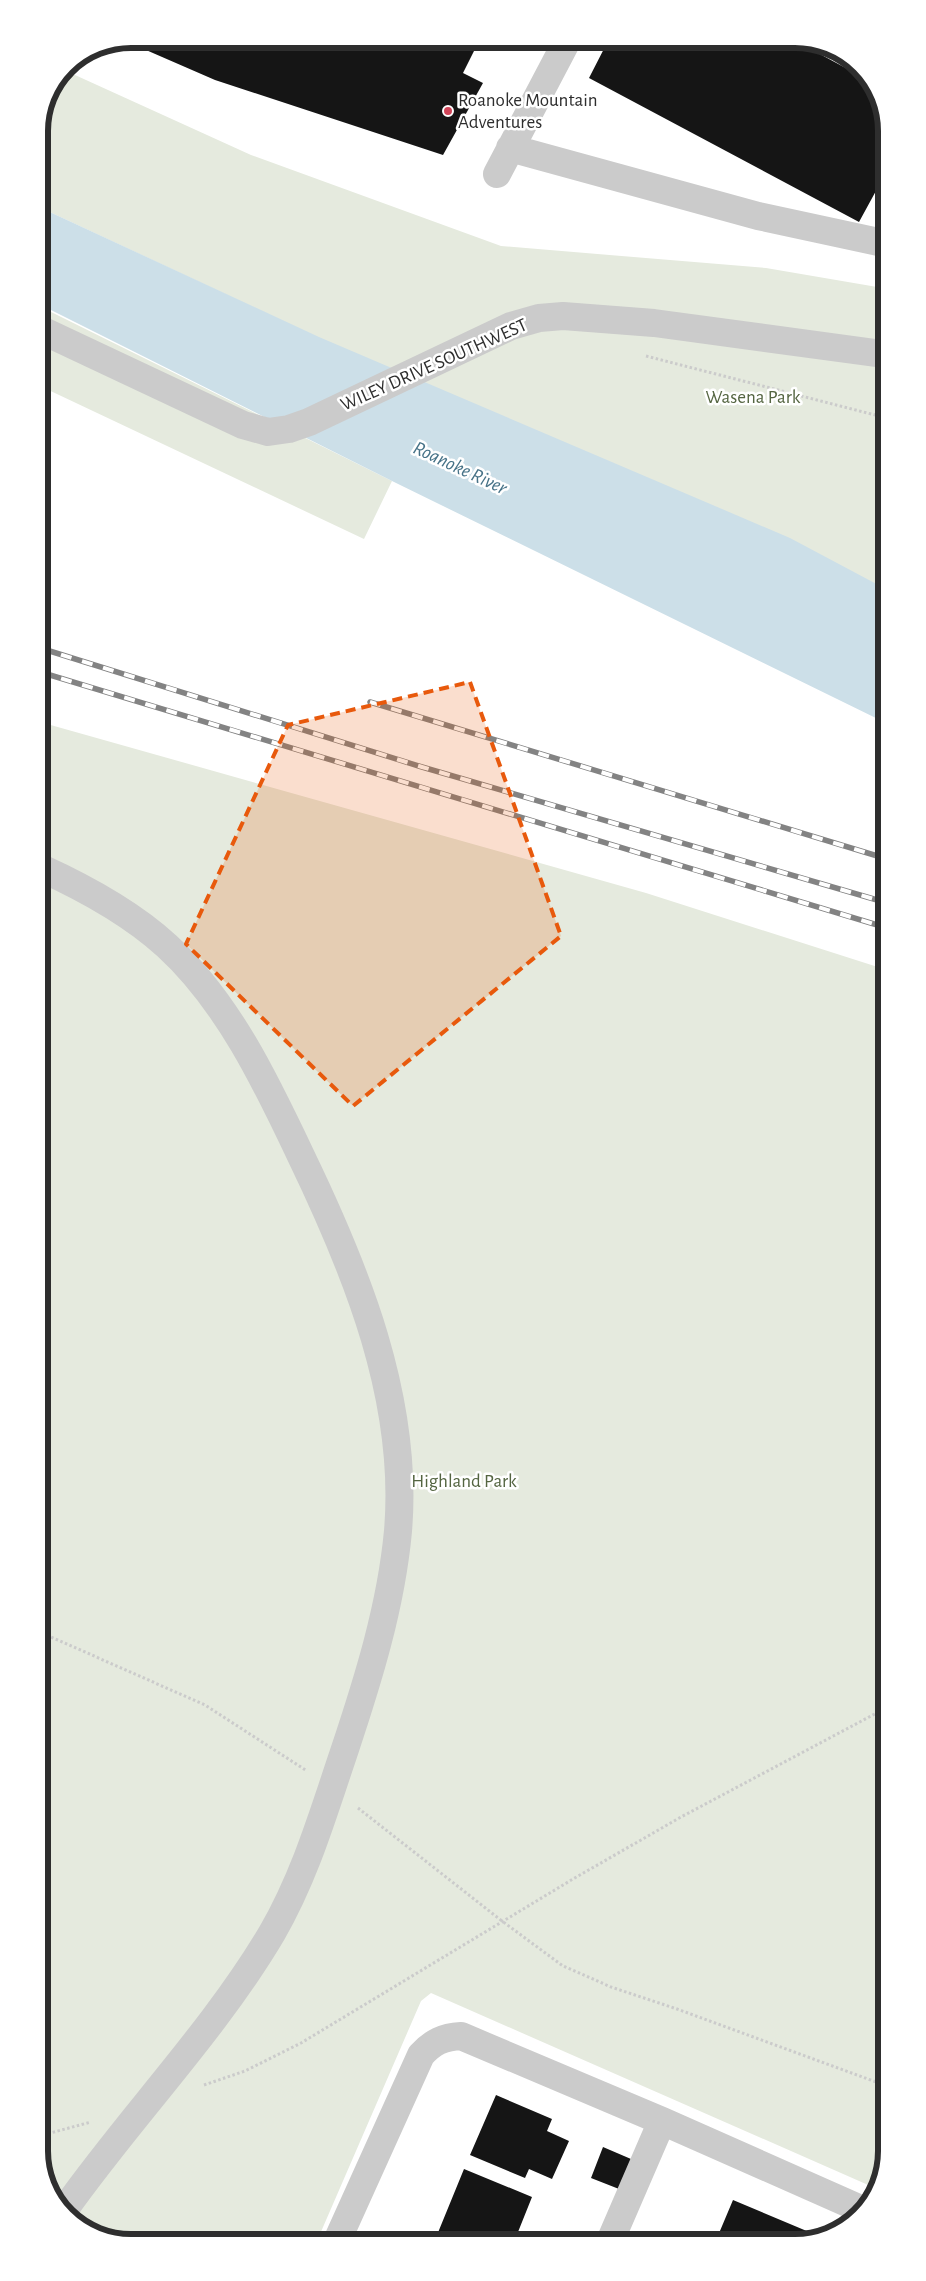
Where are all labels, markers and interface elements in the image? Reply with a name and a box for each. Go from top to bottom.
place label: Roanoke Mountain Adventures [458,91,598,132]
marker: Roanoke Mountain Adventures [442,105,454,117]
street label: WILEY DRIVE SOUTHWEST [338,315,530,415]
park label: Wasena Park [705,388,801,407]
water label: Roanoke River [410,438,510,499]
park label: Highland Park [411,1472,517,1491]

